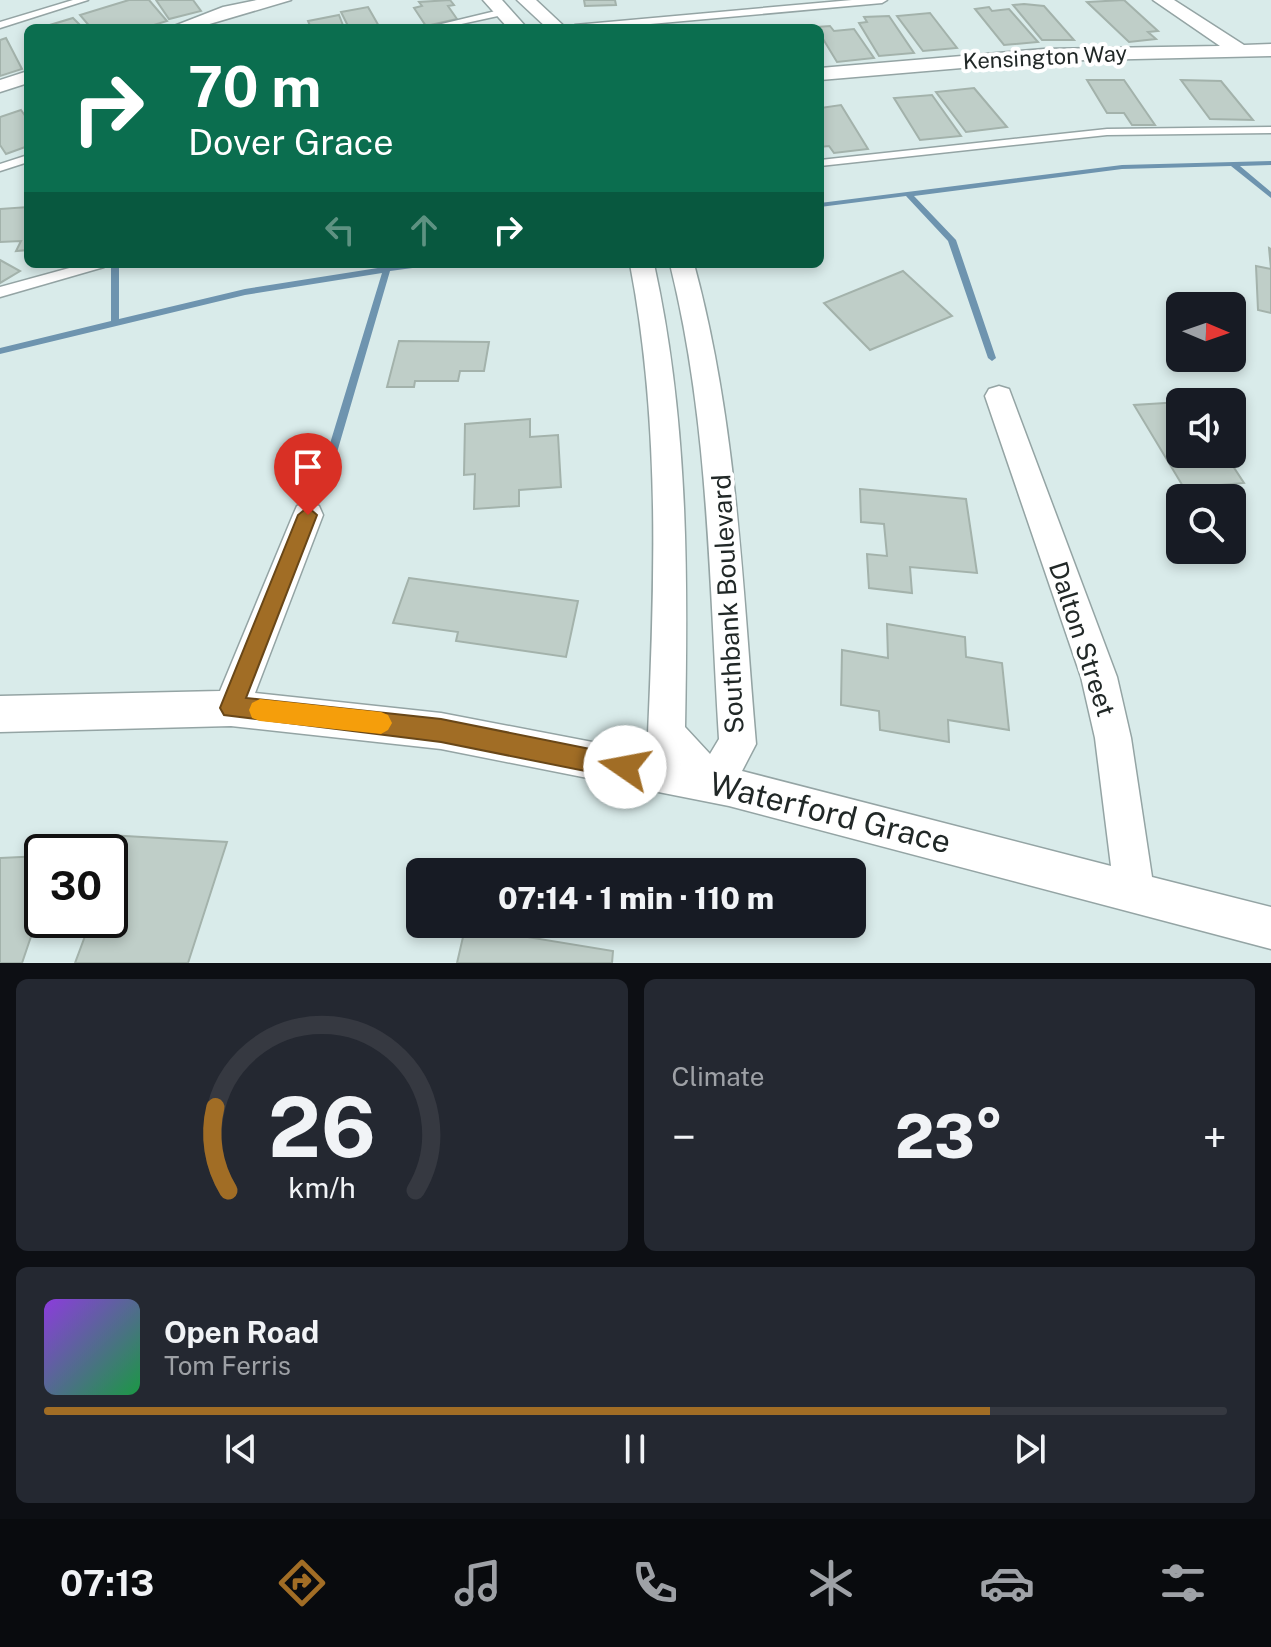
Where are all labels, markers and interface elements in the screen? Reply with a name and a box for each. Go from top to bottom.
street label: Kensington Way [962,40,1128,74]
text: 70 m [188,54,321,120]
icon: right [56,56,160,160]
text: Dover Grace [188,121,394,163]
icon: left [318,208,362,252]
icon: ahead [402,208,446,252]
icon: right [486,208,530,252]
north arrow [1166,292,1246,372]
map controls [1166,292,1246,564]
button: sound [1166,388,1246,468]
pin [274,433,342,515]
icon: arrive [286,445,330,489]
street label: Southbank Boulevard [705,474,750,735]
button: search [1166,484,1246,564]
street label: Dalton Street [1043,557,1122,720]
position arrow [583,725,667,809]
street label: Waterford Grace [706,765,955,860]
speed limit sign: 30 [24,834,128,938]
text: 07:14 · 1 min · 110 m [498,880,774,916]
text: Climate [672,1061,765,1092]
text: 26 [268,1078,376,1176]
text: 23° [895,1101,1004,1172]
text: − [672,1111,696,1163]
text: + [1203,1111,1227,1163]
text: km/h [288,1171,355,1204]
text: Open Road [164,1314,319,1350]
text: Tom Ferris [164,1350,291,1381]
icon: previous [219,1427,263,1471]
icon: pause [613,1427,657,1471]
icon: next [1008,1427,1052,1471]
icon: directions [274,1555,330,1611]
icon: music [450,1555,506,1611]
icon: phone [627,1555,683,1611]
icon: climate [803,1555,859,1611]
icon: car [979,1555,1035,1611]
icon: filters [1155,1555,1211,1611]
text: 07:13 [60,1562,154,1604]

